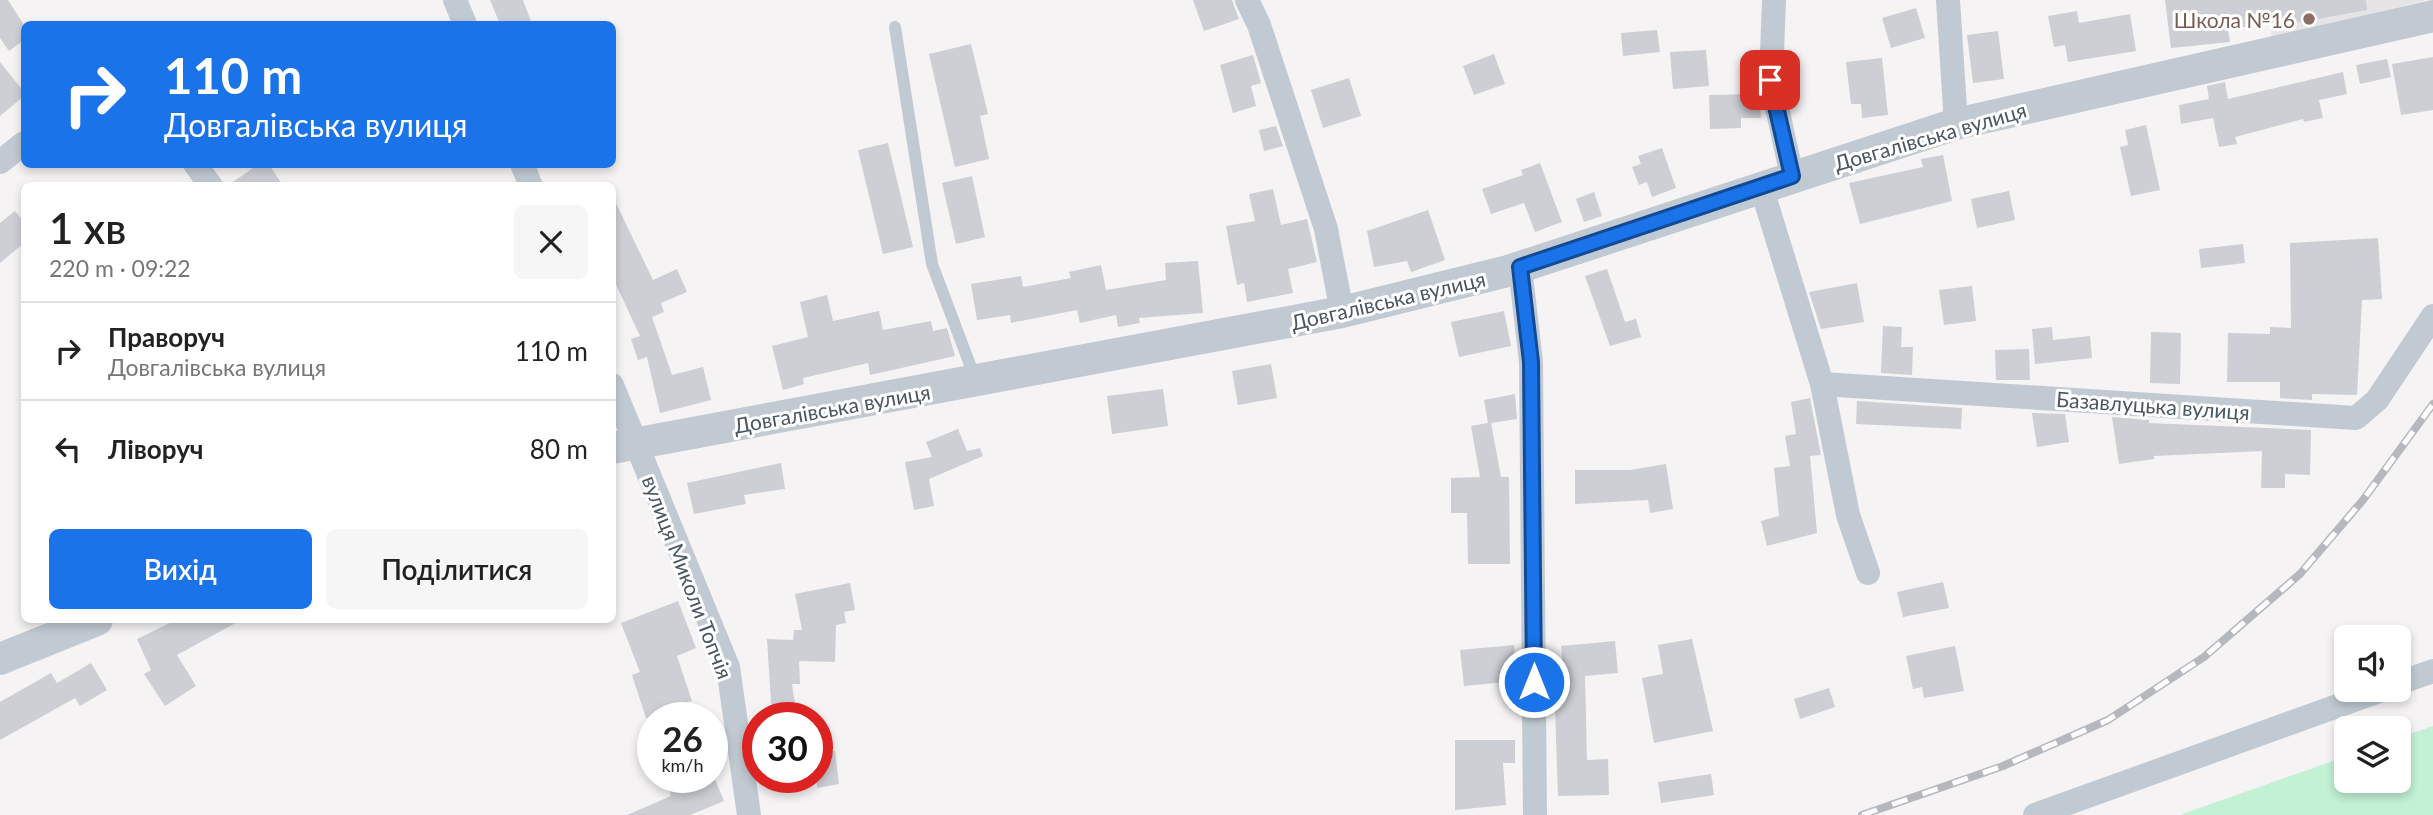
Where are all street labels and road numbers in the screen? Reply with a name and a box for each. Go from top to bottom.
street label: Довгалівська вулиця [1831,97,2029,175]
street label: Довгалівська вулиця [1288,265,1488,335]
street label: Довгалівська вулиця [732,378,932,438]
street label: Базавлуцька вулиця [2056,386,2250,424]
street label: вулиця Миколи Топчія [638,472,738,682]

